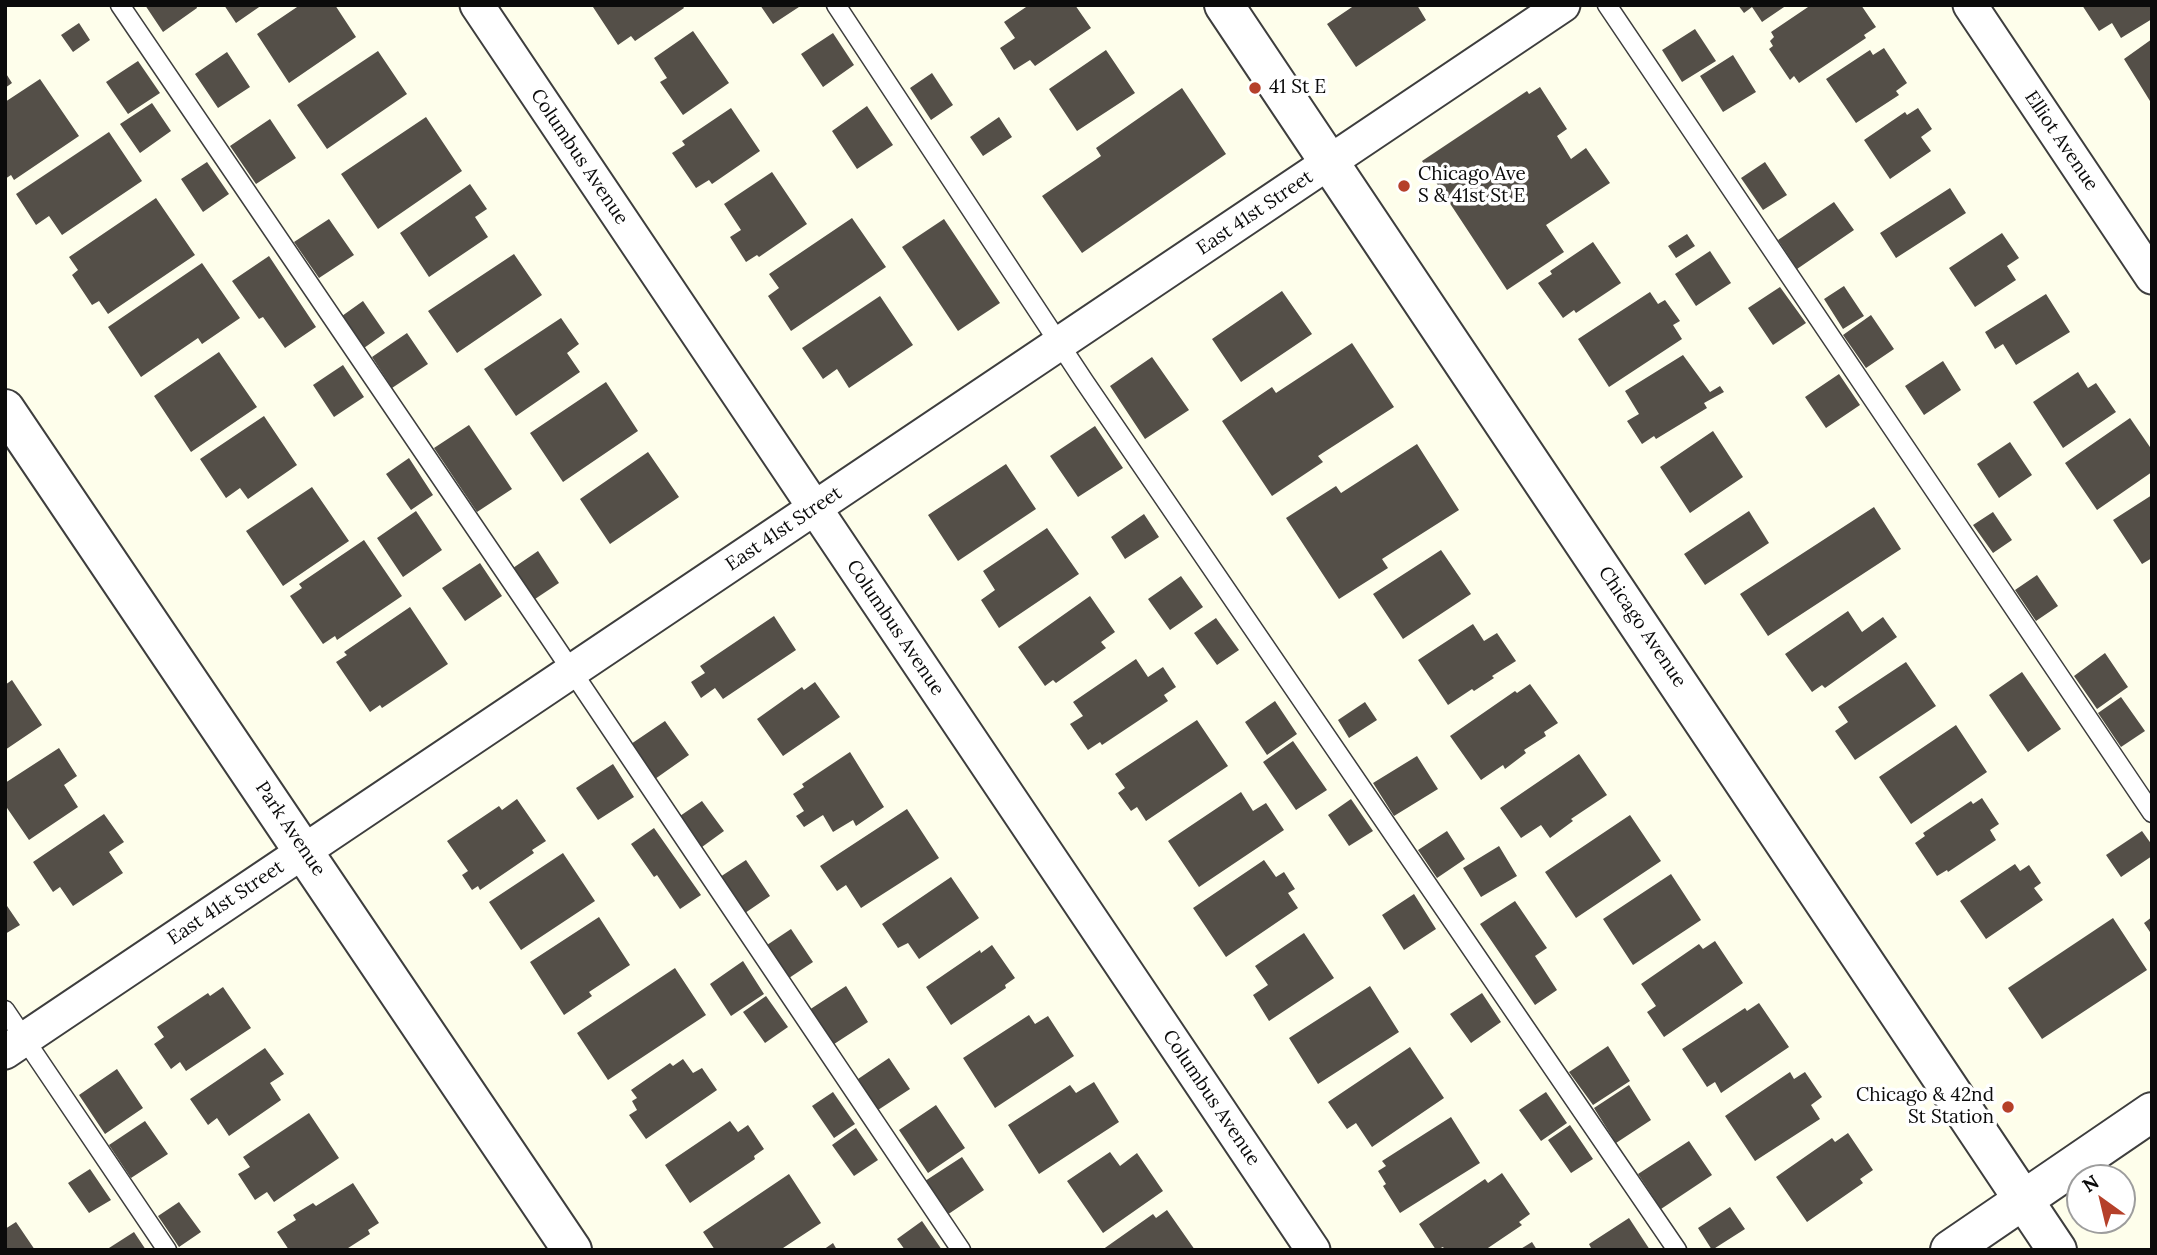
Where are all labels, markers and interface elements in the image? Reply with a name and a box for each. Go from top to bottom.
place label: 41 St E [1269,77,1326,99]
marker: 41 St E [1247,80,1263,96]
street label: Columbus Avenue [525,85,633,229]
street label: Elliot Avenue [2019,87,2103,195]
place label: Chicago Ave S & 41st St E [1418,164,1526,208]
street label: East 41st Street [1193,166,1317,260]
marker: Chicago Ave S & 41st St E [1396,178,1412,194]
street label: East 41st Street [722,482,846,576]
street label: Columbus Avenue [841,556,949,700]
street label: Chicago Avenue [1593,562,1691,692]
street label: Park Avenue [250,777,330,881]
street label: East 41st Street [164,856,288,950]
street label: Columbus Avenue [1157,1026,1265,1170]
place label: Chicago & 42nd St Station [1856,1085,1994,1129]
marker: Chicago & 42nd St Station [2000,1099,2016,1115]
north arrow [2066,1164,2136,1234]
text: N [2078,1169,2103,1197]

